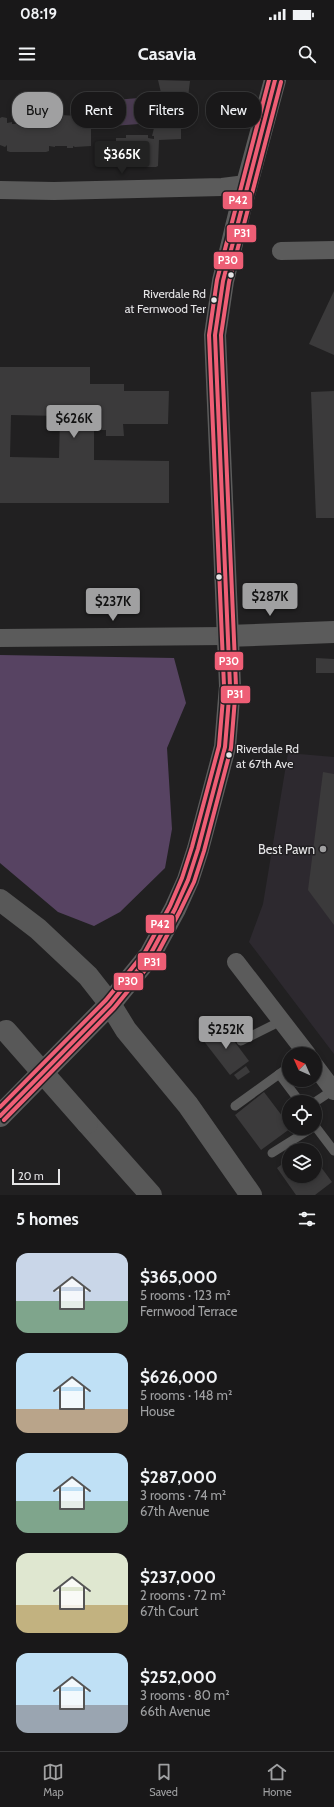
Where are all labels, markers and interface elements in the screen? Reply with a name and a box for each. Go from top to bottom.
text: 08:19 [20,5,57,23]
icon: menu [16,43,38,65]
text: Casavia [138,43,196,65]
icon: search [296,43,318,65]
chip: Buy [12,92,63,128]
chip: Rent [71,92,126,128]
chip: Filters [134,92,198,128]
chip: New [206,92,261,128]
pin: $365K [94,141,150,175]
text: $365K [104,146,141,162]
line badge: P42 [222,191,253,210]
text: P42 [228,193,248,207]
line badge: P31 [226,224,257,243]
text: P31 [234,226,250,240]
line badge: P30 [213,251,244,270]
text: P30 [218,253,238,267]
unlabelled marker [226,270,236,280]
place label: Riverdale Rd at Fernwood Ter [125,286,206,316]
marker: Riverdale Rd at Fernwood Ter [209,295,219,305]
pin: $626K [46,405,102,439]
text: $626K [55,410,93,426]
unlabelled marker [214,572,224,582]
pin: $287K [242,583,298,617]
pin: $237K [85,588,141,622]
text: $287K [251,588,289,604]
text: $237K [95,593,131,609]
line badge: P30 [214,651,244,671]
text: P30 [219,654,239,668]
line badge: P31 [220,685,251,704]
text: P31 [227,687,243,701]
place label: Riverdale Rd at 67th Ave [236,741,299,771]
marker: Riverdale Rd at 67th Ave [224,750,234,760]
place label: Best Pawn [258,841,315,857]
marker: Best Pawn [318,844,328,854]
line badge: P42 [145,914,175,934]
text: P42 [150,917,170,931]
line badge: P31 [137,952,167,971]
text: P31 [144,955,160,969]
line badge: P30 [113,972,144,991]
text: P30 [118,974,138,988]
pin: $252K [198,1016,254,1050]
text: $252K [208,1021,244,1037]
north arrow [282,1047,322,1087]
map controls [282,1047,322,1183]
button: locate [282,1095,322,1135]
button: layers [282,1143,322,1183]
scale bar [12,1167,60,1186]
text: 20 m [18,1169,44,1183]
icon: filters [296,1208,318,1230]
text: 5 homes [16,1209,79,1229]
text: $365,000 [140,1267,218,1287]
icon: home [48,1269,96,1317]
text: 5 rooms · 123 m² [140,1287,231,1303]
text: Fernwood Terrace [140,1303,237,1319]
text: $626,000 [140,1367,218,1387]
icon: home [48,1369,96,1417]
text: 5 rooms · 148 m² [140,1387,232,1403]
text: House [140,1403,175,1419]
text: $287,000 [140,1467,217,1487]
icon: home [48,1469,96,1517]
text: 3 rooms · 74 m² [140,1487,226,1503]
text: 67th Avenue [140,1503,209,1519]
text: $237,000 [140,1567,216,1587]
icon: home [48,1569,96,1617]
text: 2 rooms · 72 m² [140,1587,226,1603]
text: 67th Court [140,1603,198,1619]
text: $252,000 [140,1667,217,1687]
icon: home [48,1669,96,1717]
text: 3 rooms · 80 m² [140,1687,230,1703]
text: 66th Avenue [140,1703,210,1719]
tab: Map [42,1761,64,1799]
tab: Saved [149,1761,178,1799]
tab: Home [263,1761,292,1799]

